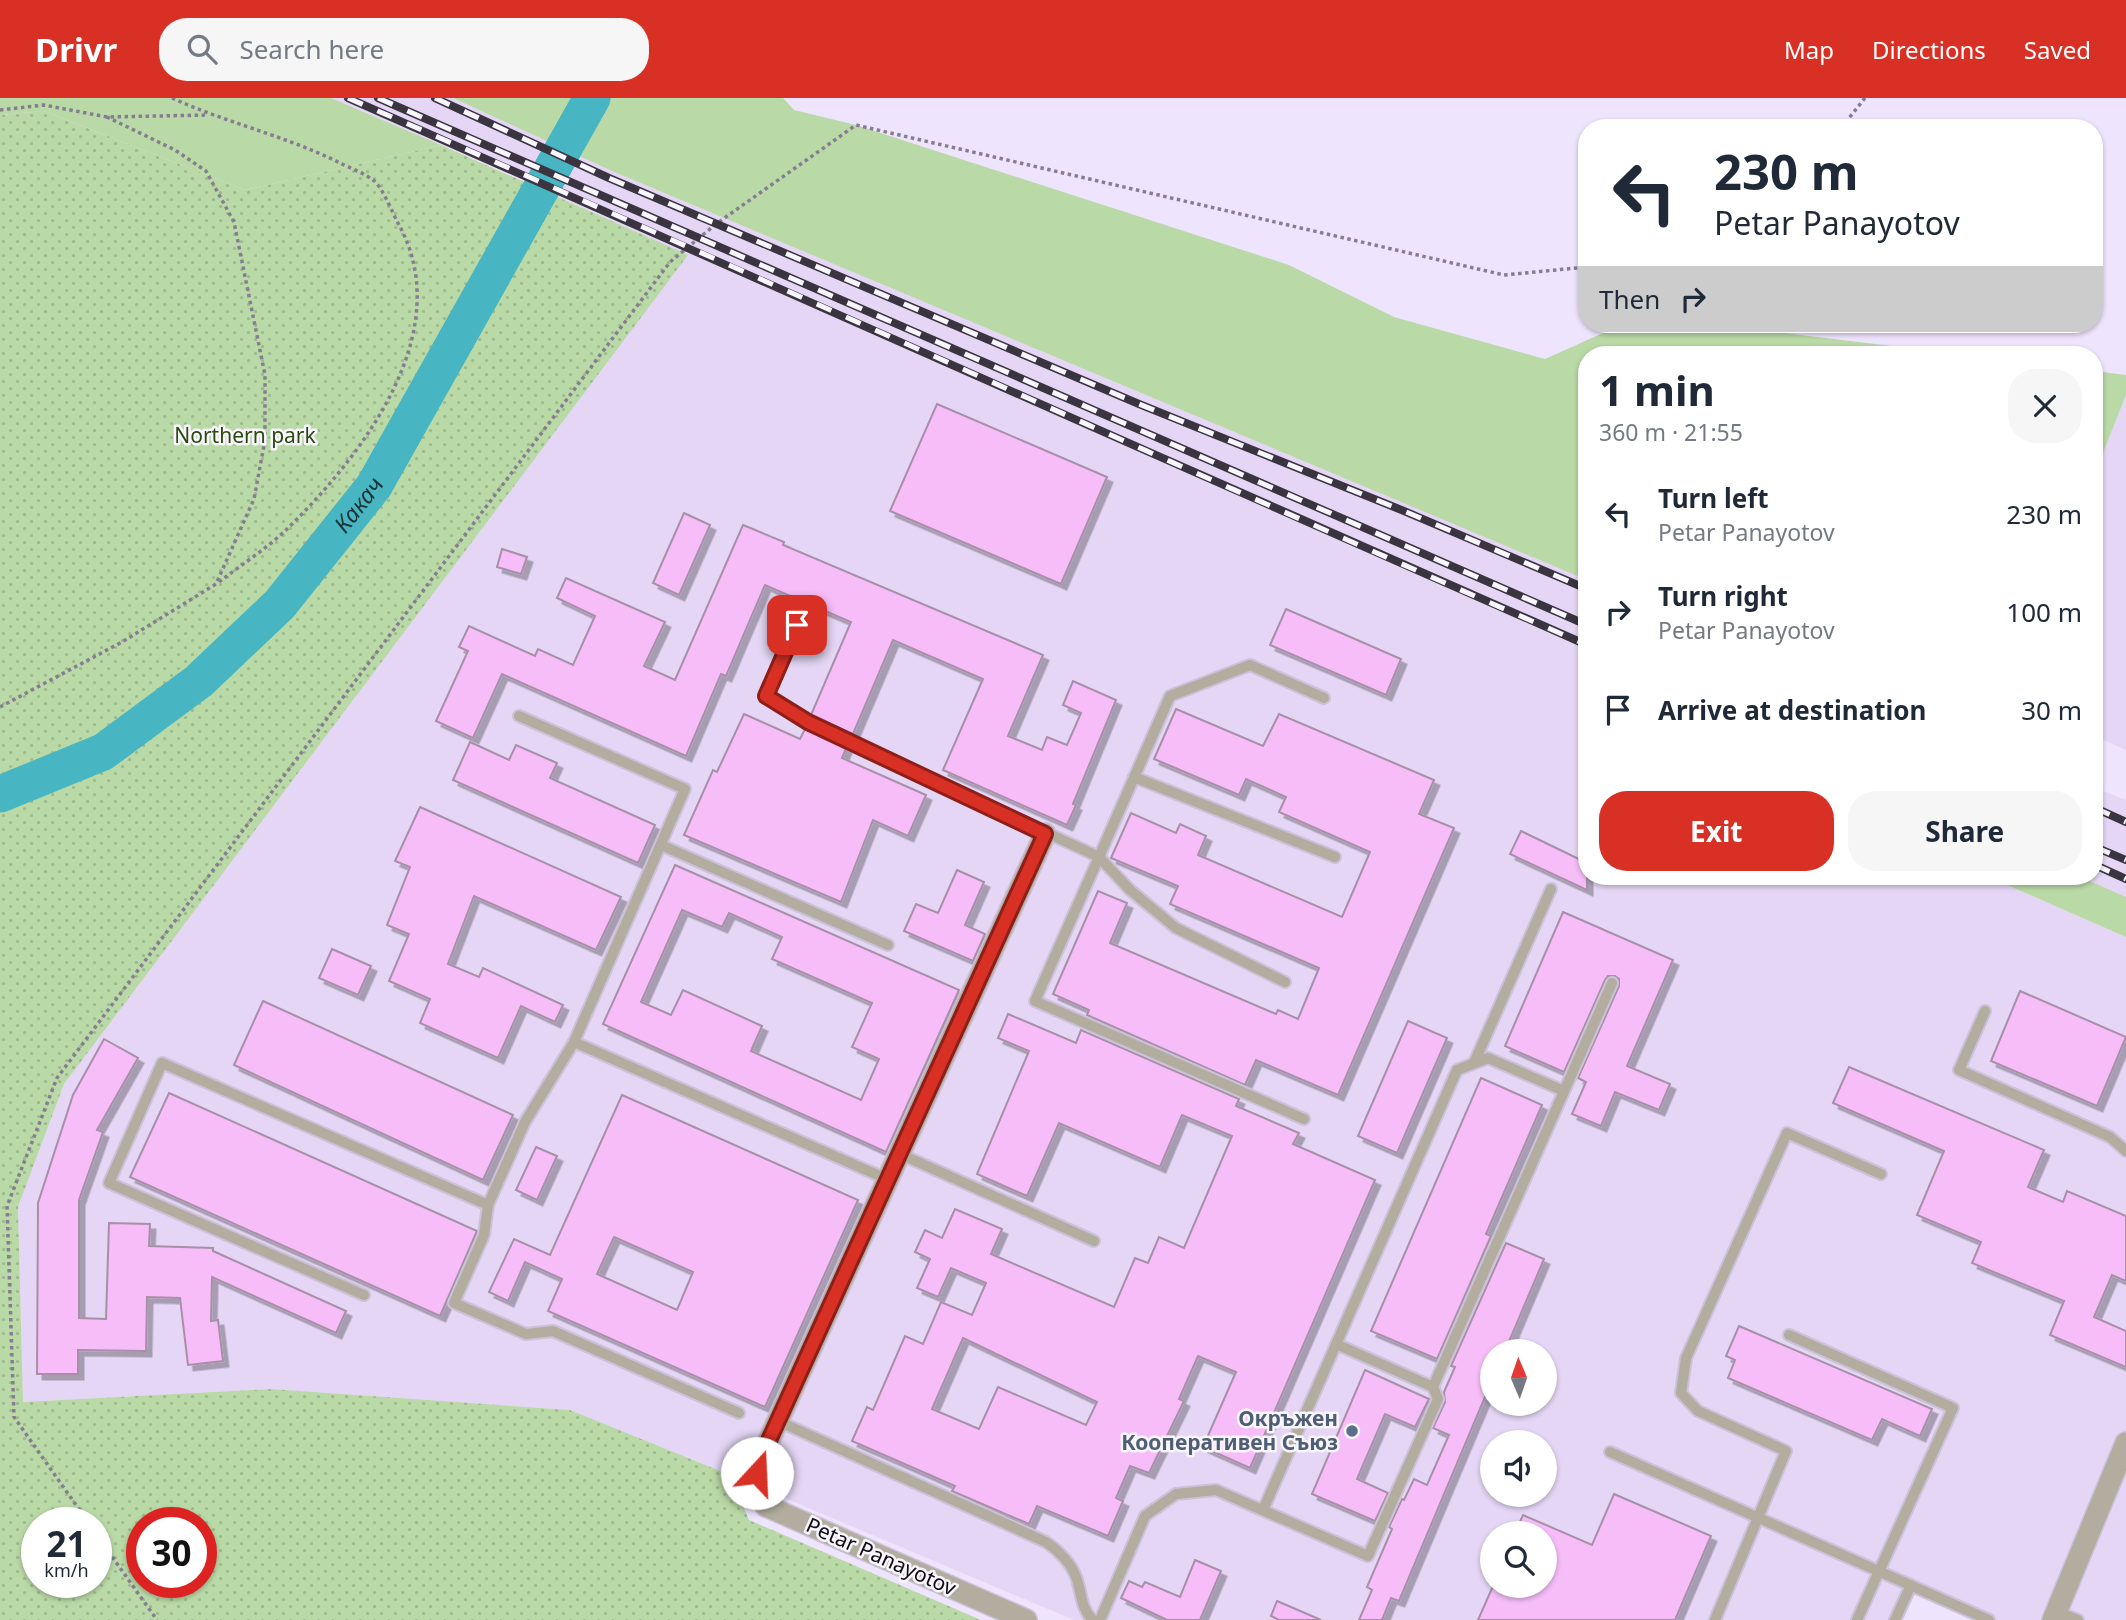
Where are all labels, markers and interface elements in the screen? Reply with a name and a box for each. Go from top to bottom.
search box [159,18,649,81]
text: Drivr [35,27,117,72]
icon: search [183,30,221,68]
text: Search here [239,31,384,67]
text: Map [1784,33,1834,66]
text: Directions [1872,33,1986,66]
text: Saved [2024,33,2091,66]
text: 230 m [1714,138,1859,204]
icon: left [1599,147,1690,238]
text: Petar Panayotov [1714,201,1960,244]
icon: right [1674,280,1712,318]
text: Then [1599,281,1660,317]
text: 1 min [1599,361,1715,418]
button: close [2008,369,2082,443]
text: 360 m · 21:55 [1599,416,1743,448]
park label: Northern park [174,421,317,449]
water label: Какач [326,471,391,539]
text: Turn left [1658,480,1769,516]
icon: left [1599,495,1637,533]
text: 230 m [2006,496,2082,532]
text: Petar Panayotov [1658,516,1835,548]
text: Turn right [1658,578,1788,614]
icon: right [1599,593,1637,631]
text: 100 m [2006,594,2082,630]
pin [767,595,827,655]
icon: arrive [778,606,816,644]
text: Petar Panayotov [1658,614,1835,646]
icon: arrive [1599,691,1637,729]
text: Arrive at destination [1658,692,1927,728]
text: 30 m [2021,692,2082,728]
button: Exit [1599,791,1834,871]
button: Share [1848,791,2082,871]
north arrow [1480,1339,1558,1416]
map controls [1480,1339,1557,1598]
place label: Окръжен Кооперативен Съюз [1121,1404,1338,1456]
marker: Окръжен Кооперативен Съюз [1344,1423,1360,1439]
button: sound [1480,1430,1557,1507]
position arrow [720,1436,794,1510]
speed limit sign: 30 [126,1507,217,1598]
street label: Petar Panayotov [802,1511,961,1602]
text: 21 [46,1520,87,1567]
button: search [1480,1521,1557,1598]
text: km/h [44,1558,89,1582]

